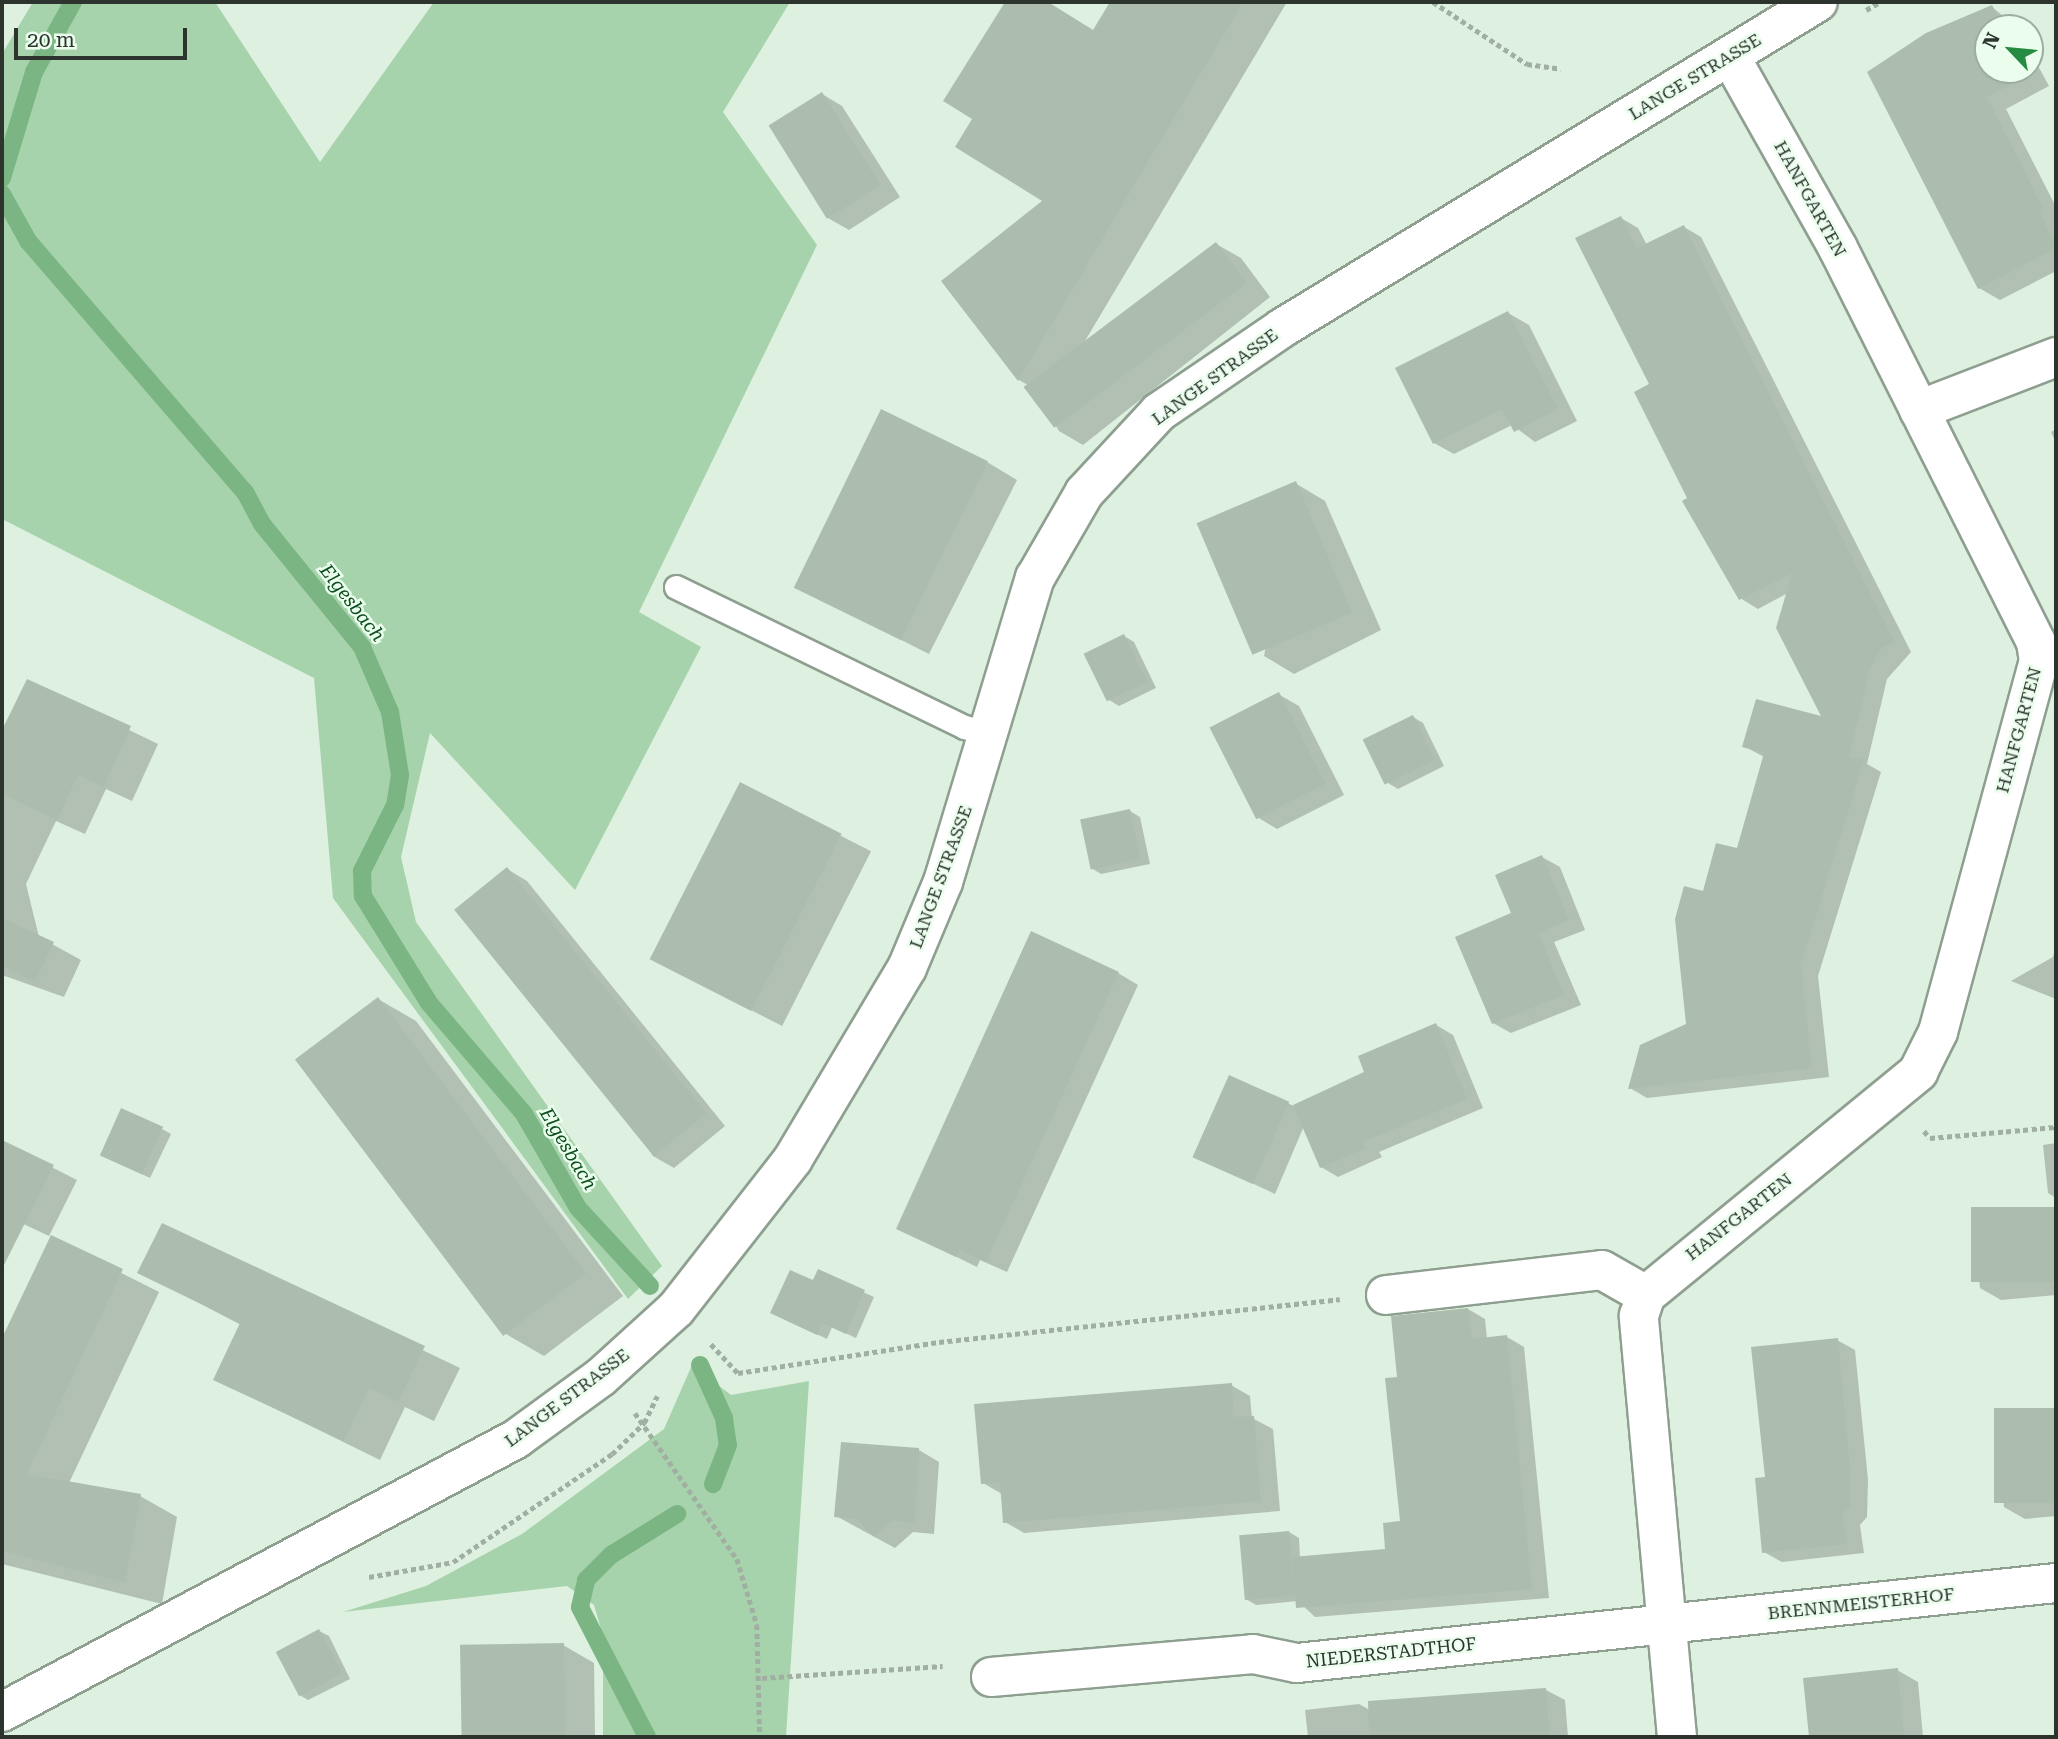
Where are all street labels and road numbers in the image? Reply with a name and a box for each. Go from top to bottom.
street label: LANGE STRASSE [1625,29,1765,125]
street label: HANFGARTEN [1769,137,1851,261]
street label: LANGE STRASSE [1148,324,1282,430]
street label: HANFGARTEN [1992,665,2046,795]
street label: LANGE STRASSE [905,803,977,951]
street label: HANFGARTEN [1681,1169,1797,1265]
street label: LANGE STRASSE [500,1344,634,1452]
street label: BRENNMEISTERHOF [1767,1583,1955,1625]
street label: NIEDERSTADTHOF [1305,1633,1477,1673]

